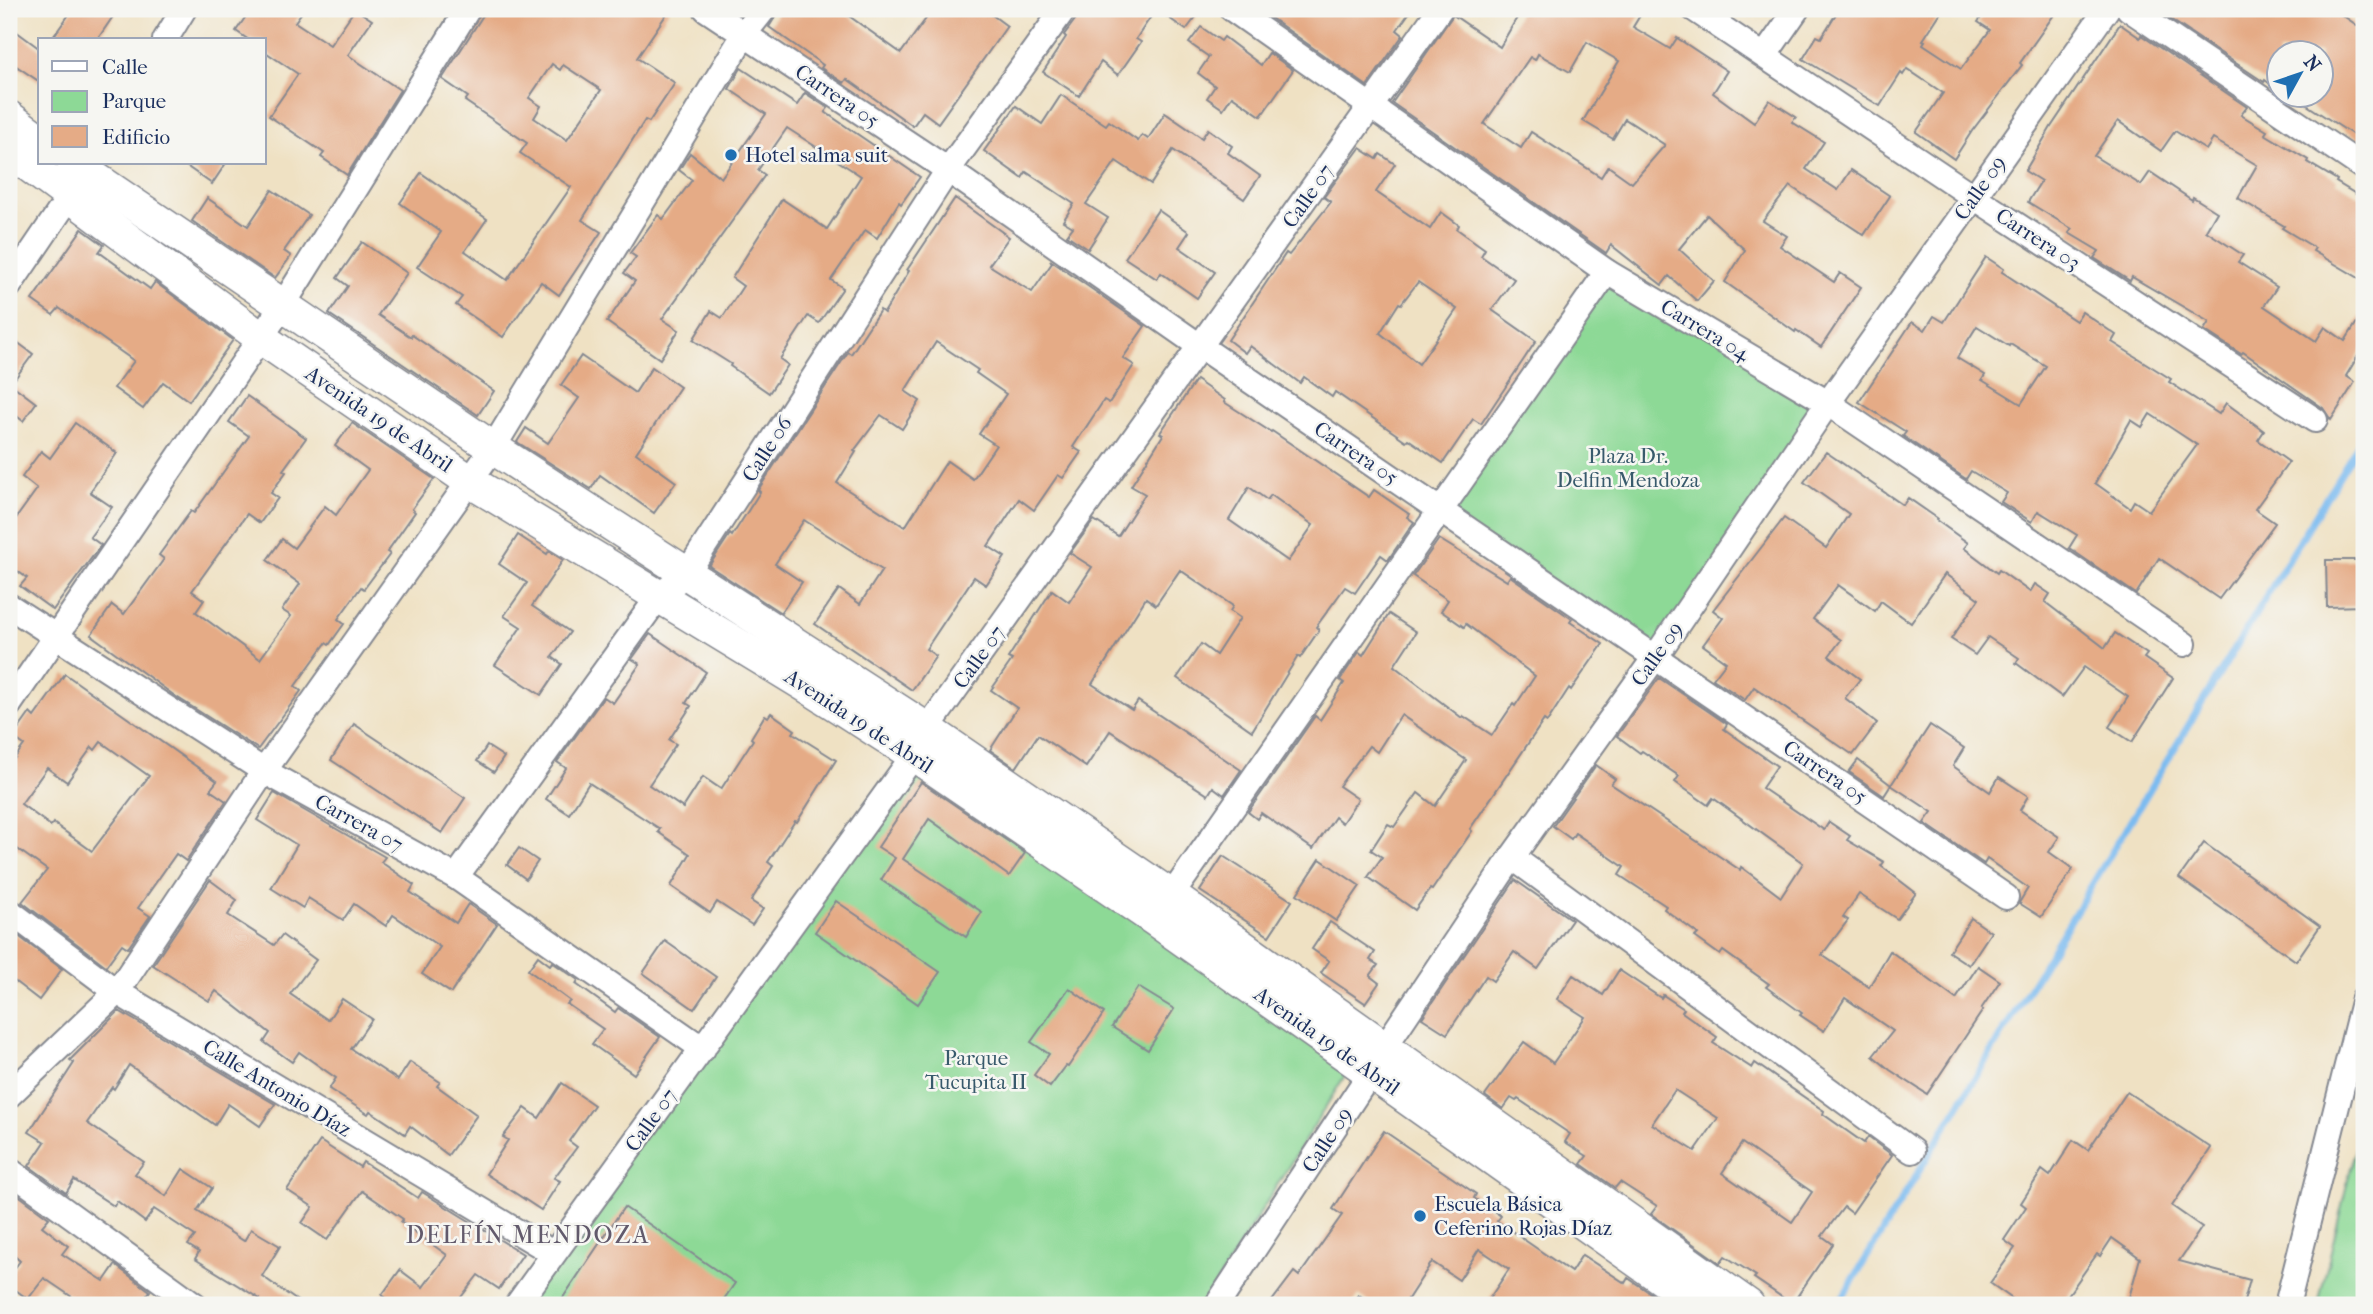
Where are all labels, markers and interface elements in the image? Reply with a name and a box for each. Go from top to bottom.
legend [38,38,266,164]
north arrow [2264,38,2334,108]
text: N [2299,51,2326,77]
text: Calle [102,55,148,79]
street label: Carrera 05 [791,59,883,133]
text: Parque [102,89,166,113]
text: Edificio [102,125,170,149]
place label: Hotel salma suit [745,143,889,167]
marker: Hotel salma suit [723,147,739,163]
street label: Calle 09 [1949,151,2011,225]
street label: Calle 07 [1278,160,1338,232]
street label: Carrera 03 [1991,203,2085,275]
street label: Carrera 04 [1656,294,1754,366]
street label: Avenida 19 de Abril [300,360,457,477]
street label: Calle 06 [737,411,797,486]
street label: Carrera 05 [1310,416,1402,490]
park label: Plaza Dr. Delfin Mendoza [1556,444,1700,492]
street label: Calle 09 [1626,617,1688,691]
street label: Calle 07 [948,621,1010,693]
street label: Avenida 19 de Abril [779,663,938,778]
street label: Carrera 05 [1779,735,1871,809]
street label: Carrera 07 [311,789,407,857]
street label: Avenida 19 de Abril [1249,981,1405,1100]
street label: Calle Antonio Díaz [199,1034,355,1142]
park label: Parque Tucupita II [925,1046,1027,1094]
street label: Calle 07 [620,1084,682,1156]
street label: Calle 09 [1297,1103,1357,1177]
place label: Escuela Básica Ceferino Rojas Díaz [1434,1192,1612,1240]
marker: Escuela Básica Ceferino Rojas Díaz [1412,1208,1428,1224]
district label: DELFÍN MENDOZA [406,1220,650,1249]

